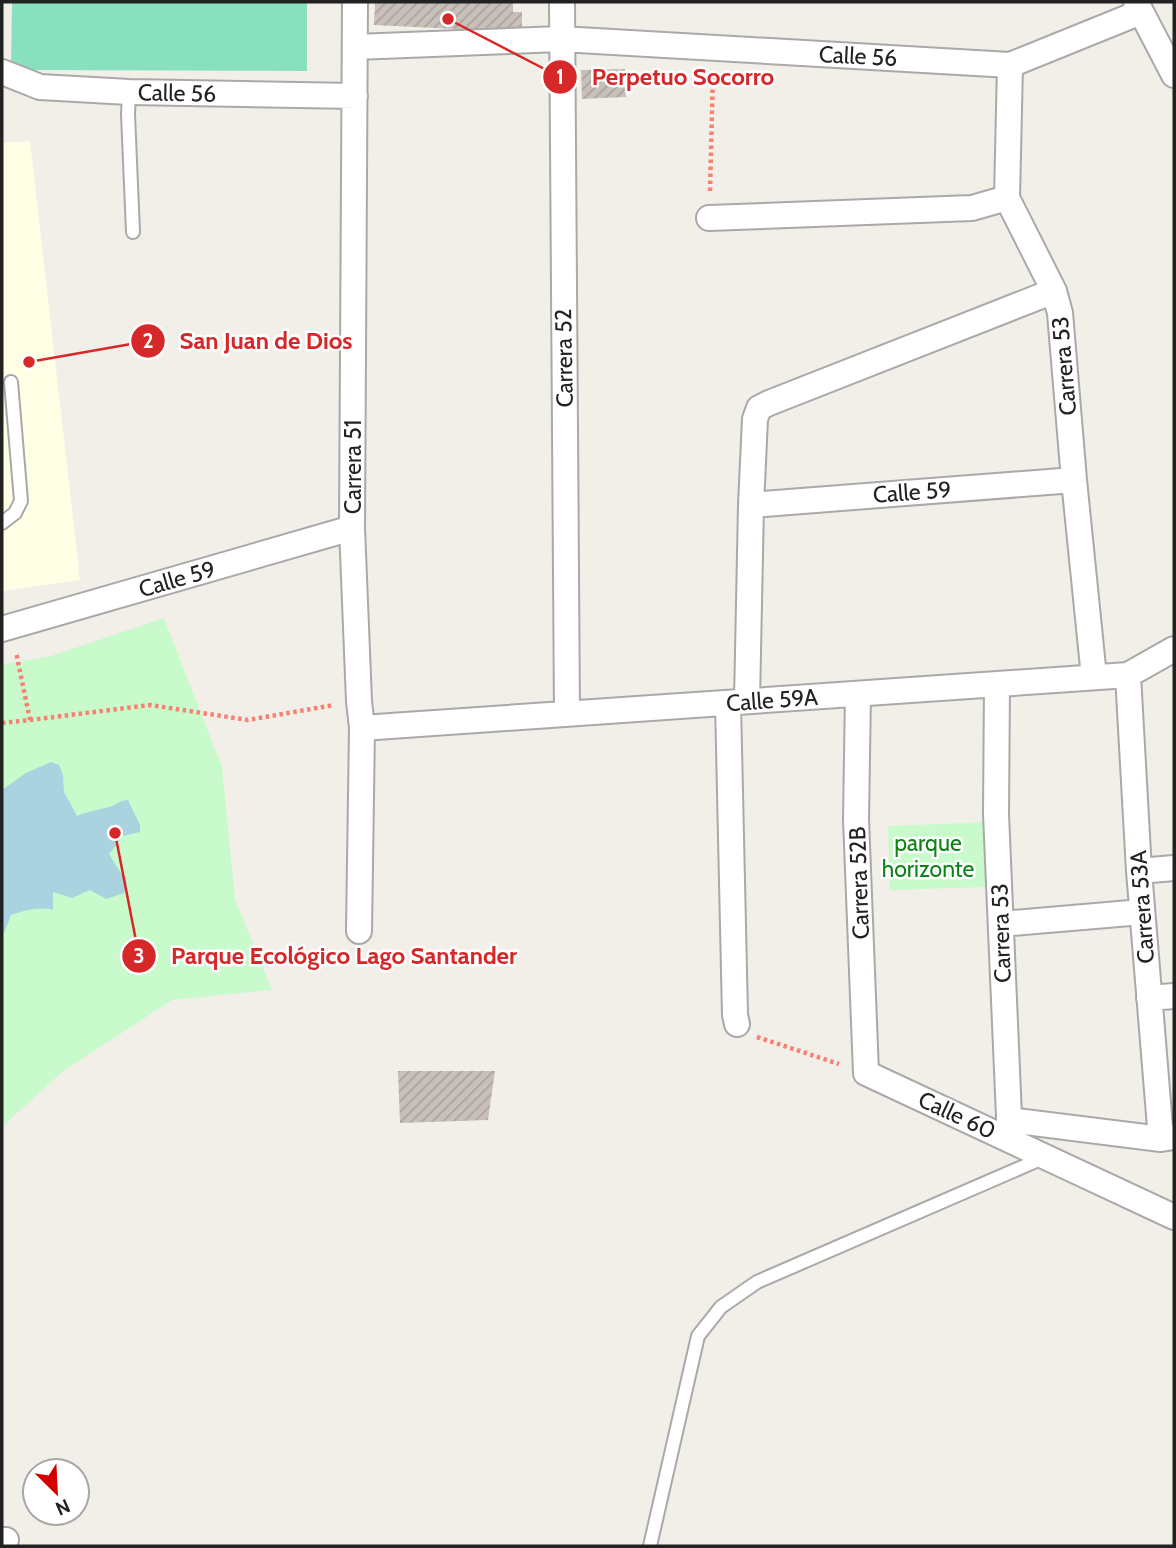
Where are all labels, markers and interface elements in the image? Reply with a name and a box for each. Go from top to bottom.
street label: Calle 56 [818,40,898,72]
callout: Perpetuo Socorro [543,54,788,99]
text: Perpetuo Socorro [592,62,775,91]
text: 1 [556,64,564,89]
street label: Calle 56 [138,78,216,108]
street label: Carrera 52 [549,308,579,408]
street label: Carrera 53 [1046,315,1082,417]
callout: San Juan de Dios [131,318,367,363]
text: San Juan de Dios [180,326,353,355]
text: 2 [142,328,154,353]
street label: Carrera 51 [339,420,367,514]
street label: Calle 59 [872,475,952,509]
street label: Calle 59 [135,555,219,603]
street label: Calle 59A [725,683,819,717]
street label: Carrera 52B [843,826,875,940]
park label: parque horizonte [882,829,975,883]
street label: Carrera 53A [1124,849,1160,965]
street label: Carrera 53 [985,883,1017,983]
callout: Parque Ecológico Lago Santander [122,933,530,978]
text: Parque Ecológico Lago Santander [171,941,517,970]
text: 3 [133,943,145,968]
street label: Calle 60 [914,1085,1000,1145]
north arrow [21,1457,91,1527]
text: N [52,1494,74,1520]

